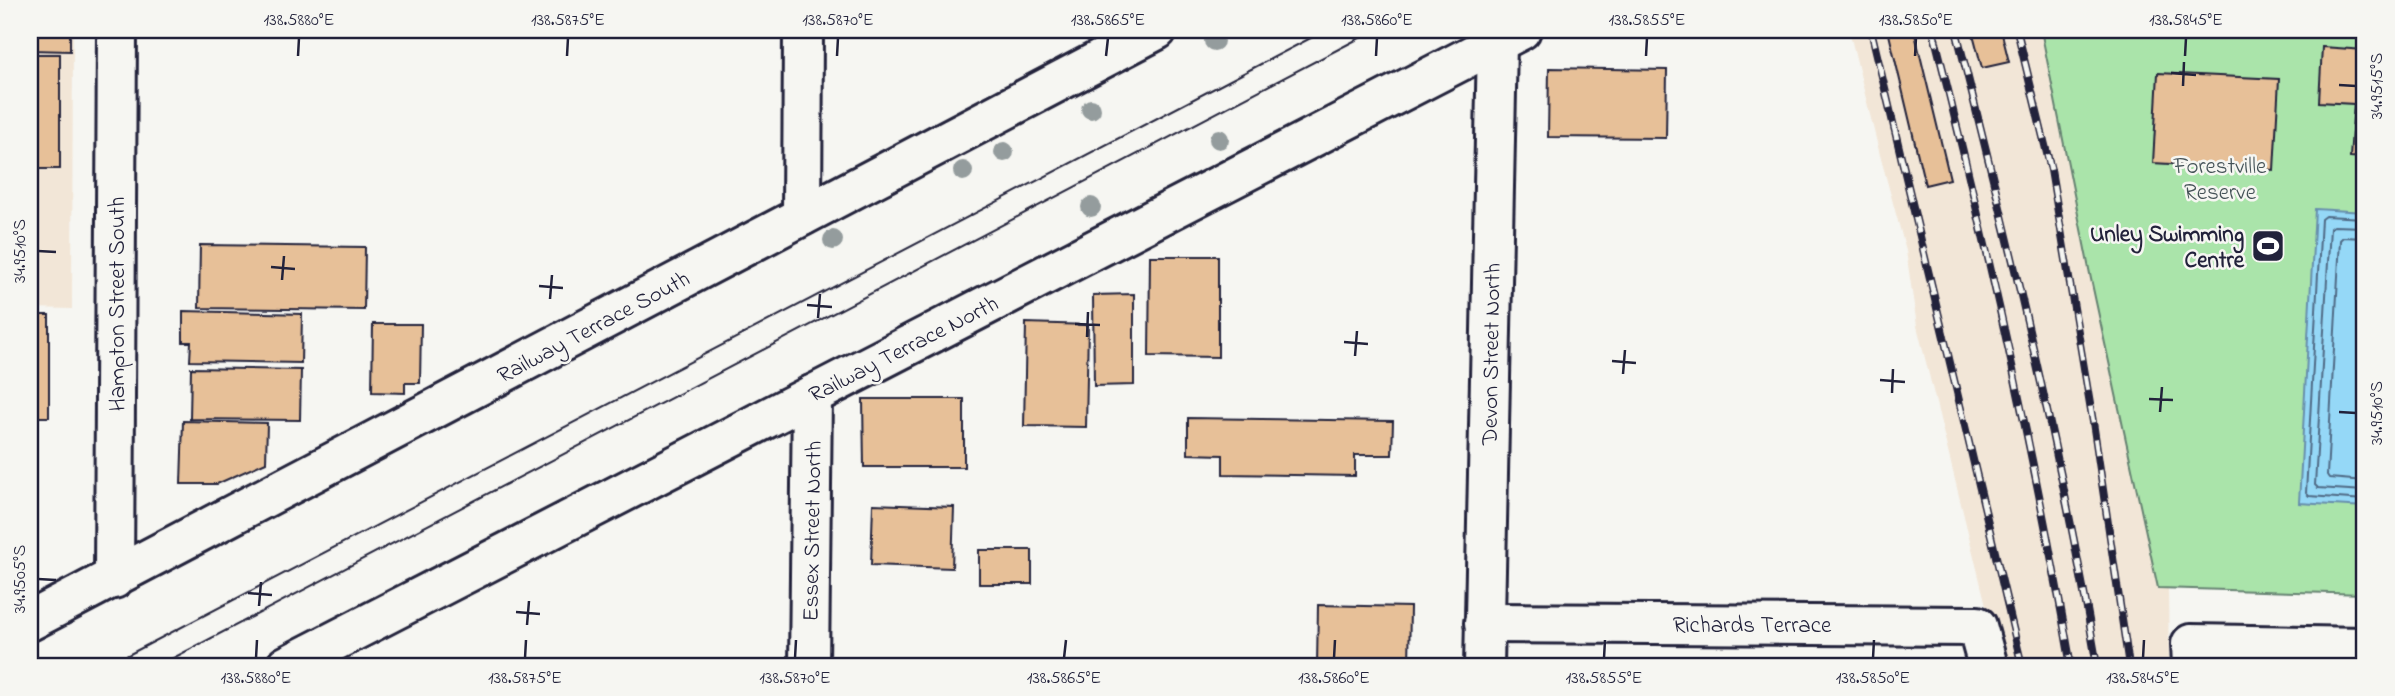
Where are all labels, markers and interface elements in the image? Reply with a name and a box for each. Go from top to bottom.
text: 138.5880°E [264,8,335,34]
text: 138.5875°E [531,8,605,34]
text: 138.5870°E [802,8,874,34]
text: 138.5865°E [1071,8,1145,34]
text: 138.5860°E [1341,8,1413,34]
text: 138.5855°E [1609,8,1686,34]
text: 138.5850°E [1879,8,1953,34]
text: 138.5845°E [2149,8,2223,34]
text: 34.9515°S [2365,53,2391,119]
park label: Forestville Reserve [2173,151,2267,210]
street label: Hampton Street South [102,196,135,412]
text: 34.9510°S [8,219,34,283]
place label: Unley Swimming Centre [2090,219,2245,278]
sports icon: Unley Swimming Centre [2249,227,2287,265]
street label: Railway Terrace South [492,263,697,395]
street label: Devon Street North [1474,263,1511,446]
street label: Railway Terrace North [804,288,1006,414]
text: 34.9510°S [2365,381,2391,445]
street label: Essex Street North [795,440,832,622]
text: 34.9505°S [8,545,34,613]
street label: Richards Terrace [1673,610,1832,643]
text: 138.5880°E [221,666,292,692]
text: 138.5875°E [488,666,562,692]
text: 138.5870°E [759,666,831,692]
text: 138.5865°E [1027,666,1101,692]
text: 138.5860°E [1298,666,1370,692]
text: 138.5855°E [1566,666,1643,692]
text: 138.5850°E [1836,666,1910,692]
text: 138.5845°E [2106,666,2180,692]

